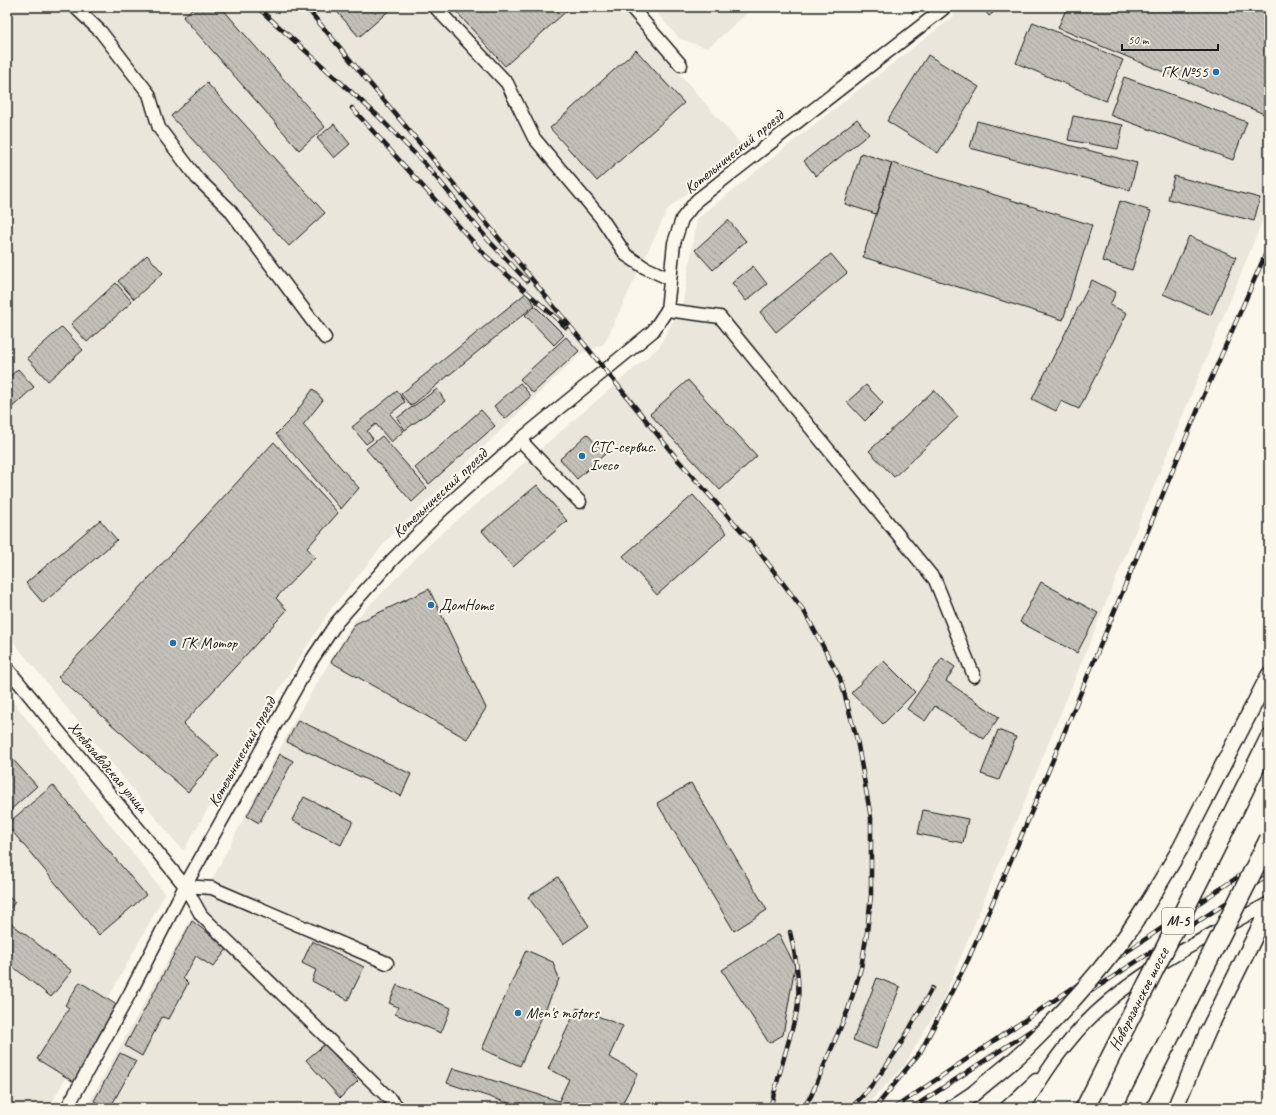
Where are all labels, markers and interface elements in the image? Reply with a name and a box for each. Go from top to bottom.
scale bar [1122,26,1218,52]
text: 50 m [1128,32,1150,48]
place label: ГК №55 [1161,62,1209,82]
marker: ГК №55 [1211,67,1221,77]
street label: Котельнический проезд [680,105,789,198]
place label: СТС-сервис. Iveco [590,437,657,475]
street label: Котельнический проезд [389,443,492,542]
marker: СТС-сервис. Iveco [577,451,587,461]
place label: ДомHome [439,595,495,615]
marker: ДомHome [426,600,436,610]
place label: ГК Мотор [181,633,238,653]
marker: ГК Мотор [168,638,178,648]
street label: Котельнический проезд [204,693,281,810]
street label: Хлебозаводская улица [64,717,153,818]
road number: М-5 [1162,908,1194,934]
street label: Новорязанское шоссе [1104,943,1174,1054]
place label: Men's motors [526,1003,600,1023]
marker: Men's motors [513,1008,523,1018]

